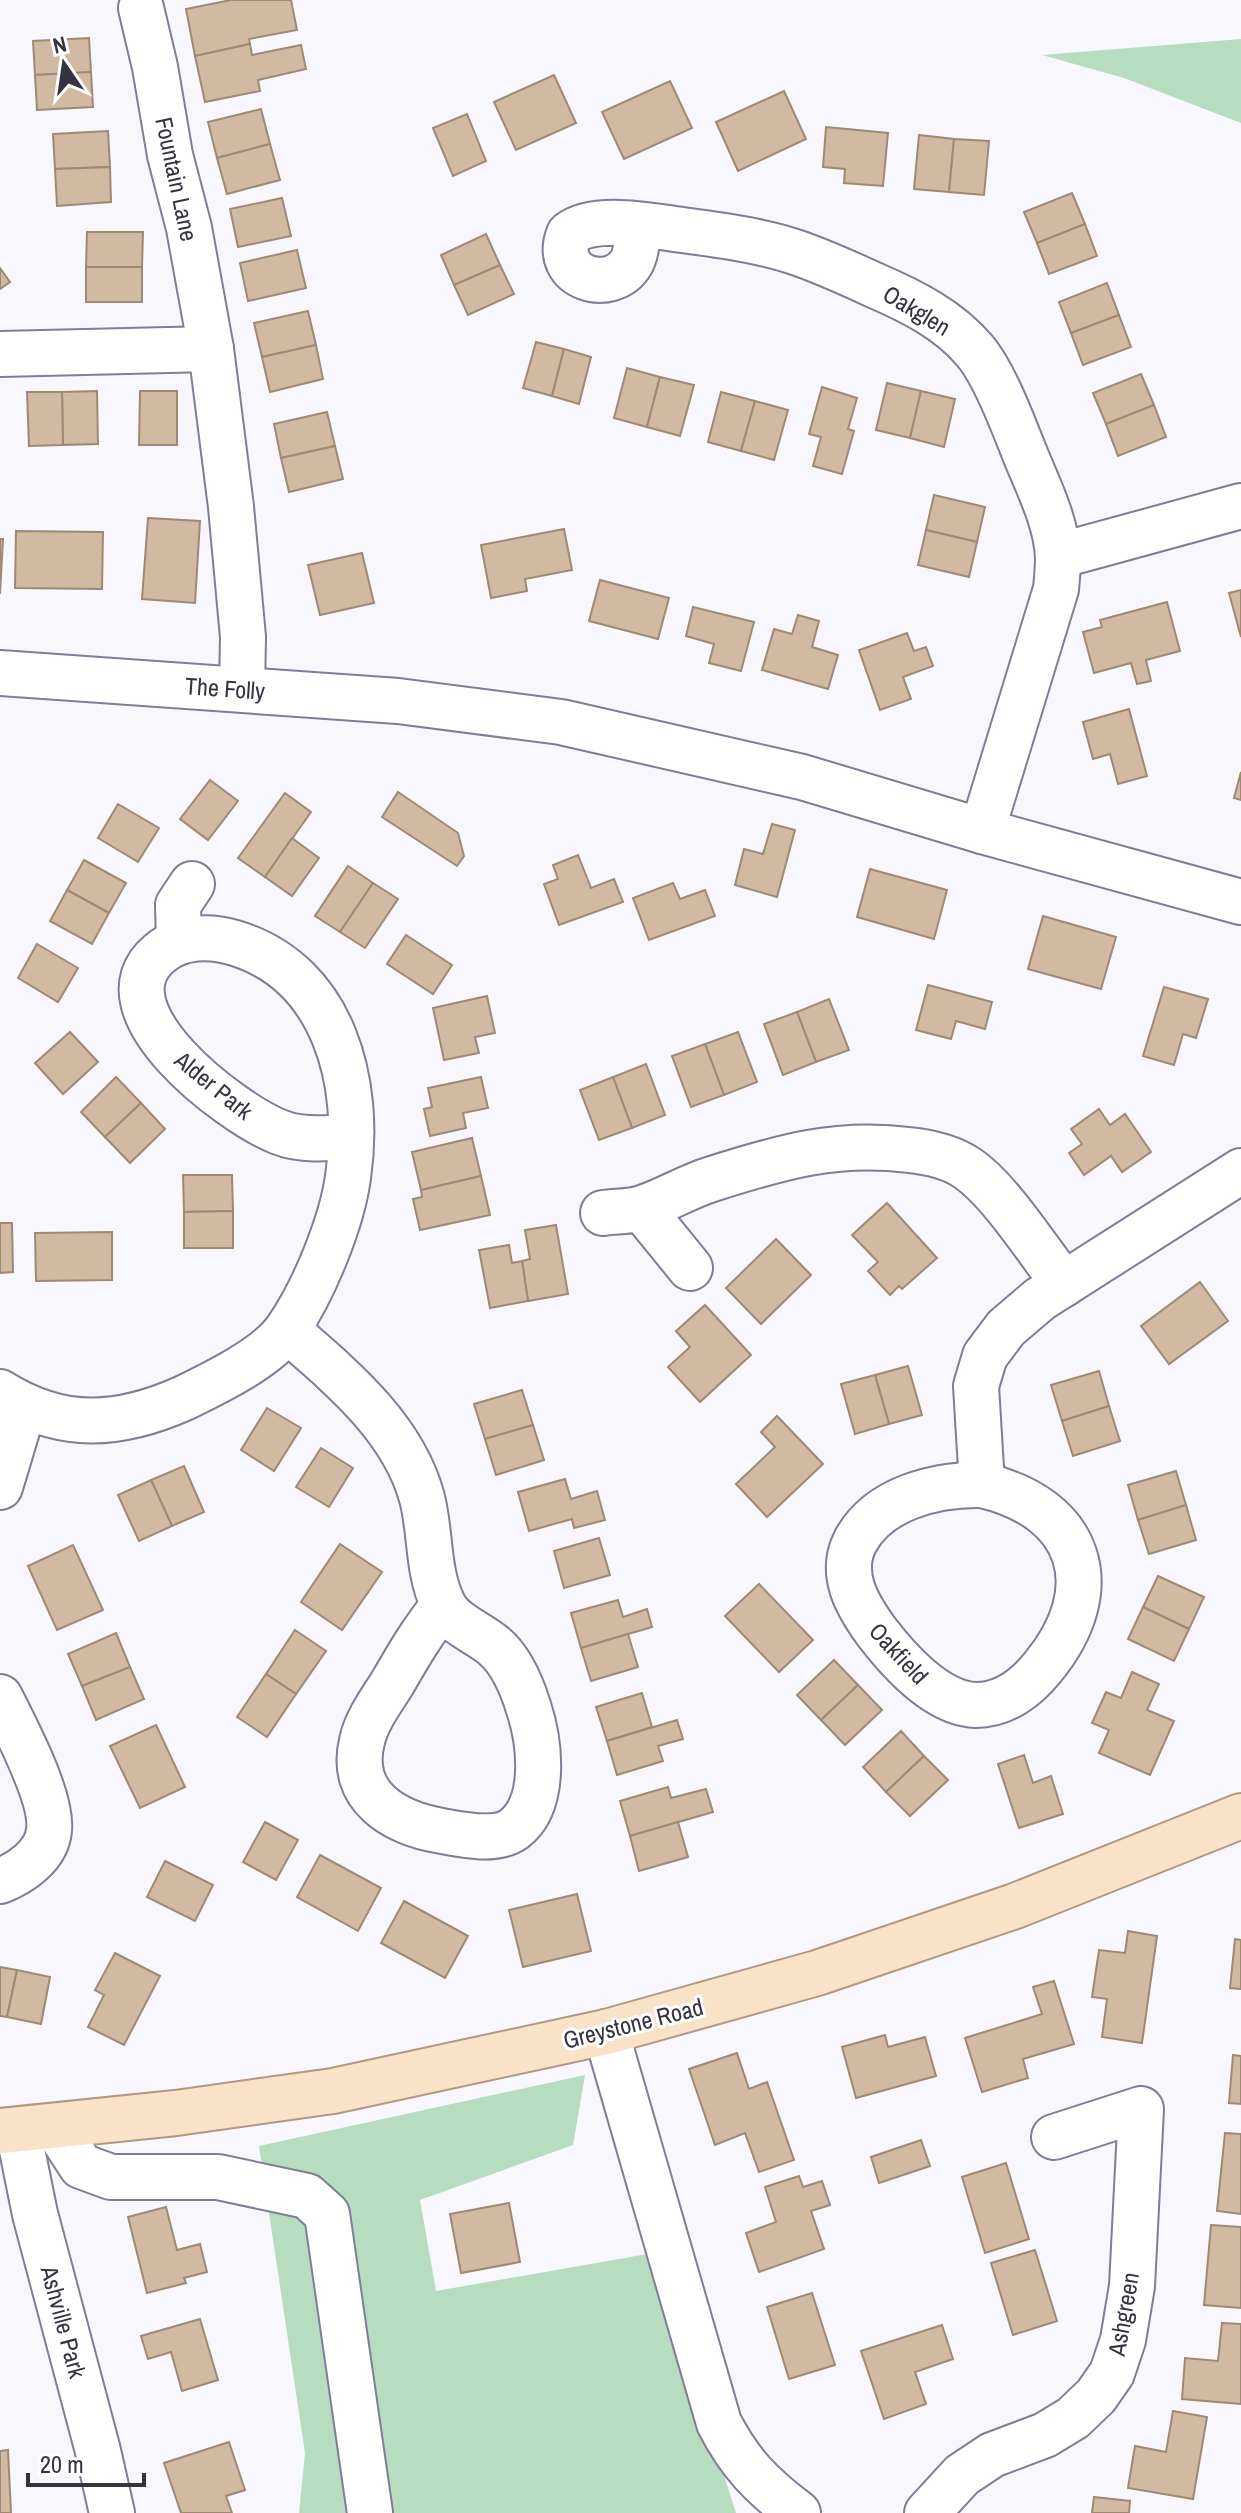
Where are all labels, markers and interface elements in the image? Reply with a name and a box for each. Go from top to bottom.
north arrow [24,24,104,104]
text: N [50,28,69,61]
street label: Fountain Lane [148,114,206,244]
street label: Oakglen [877,277,957,343]
street label: The Folly [184,669,266,707]
street label: Alder Park [167,1043,260,1126]
street label: Oakfield [862,1615,936,1691]
street label: Greystone Road [560,1990,706,2056]
street label: Ashville Park [33,2261,94,2382]
street label: Ashgreen [1100,2270,1146,2359]
scale bar [28,2437,144,2487]
text: 20 m [40,2448,84,2480]

